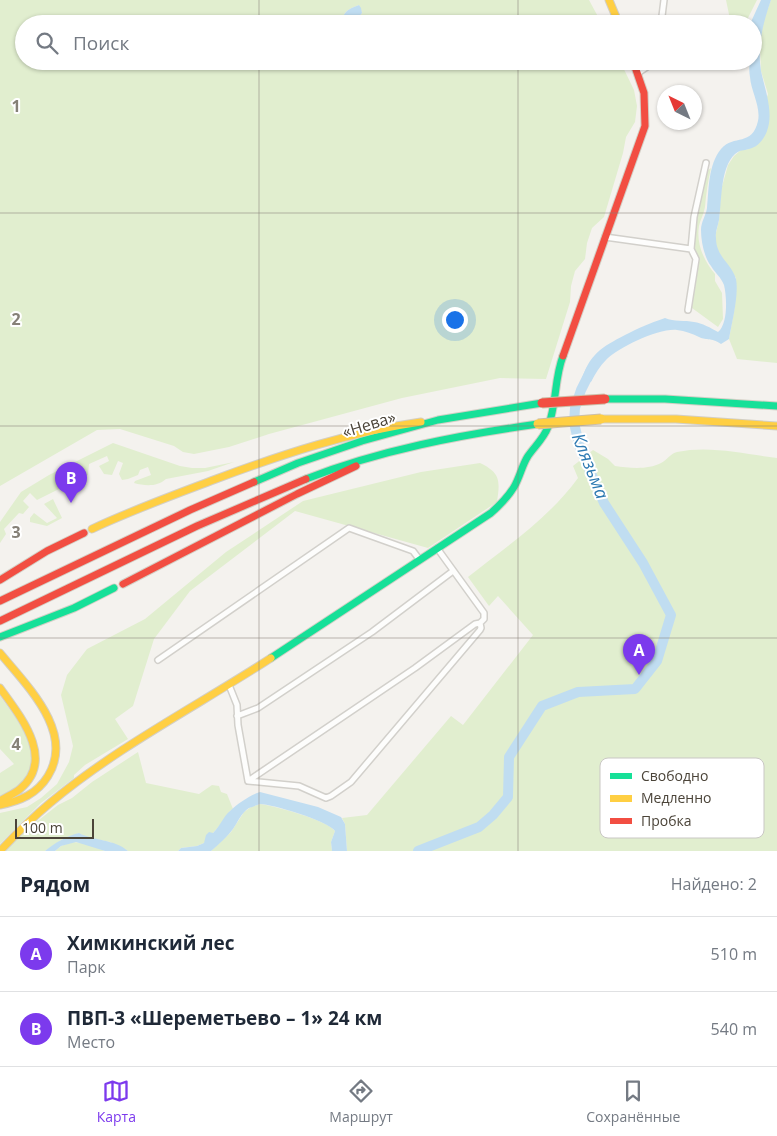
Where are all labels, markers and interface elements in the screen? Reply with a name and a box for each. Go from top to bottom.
search box [15,15,762,70]
icon: search [33,29,61,57]
text: Поиск [73,30,129,56]
north arrow [657,85,702,130]
text: 1 [11,95,21,117]
your location [442,307,468,333]
text: 2 [11,308,21,330]
street label: «Нева» [340,405,398,443]
water label: Клязьма [567,429,615,502]
pin: B [55,462,87,503]
text: 3 [11,521,21,543]
pin: A [623,634,655,675]
text: 4 [11,733,21,755]
legend [600,758,764,838]
text: Свободно [641,766,708,785]
text: Медленно [641,788,712,807]
text: Пробка [641,811,692,830]
scale bar [15,816,94,839]
text: 100 m [22,818,63,837]
text: Рядом [20,870,90,898]
text: Найдено: 2 [671,873,757,895]
text: Химкинский лес [67,930,235,956]
text: A [30,943,42,965]
text: 510 m [711,943,757,965]
text: Парк [67,956,106,978]
text: ПВП-3 «Шереметьево – 1» 24 км [67,1005,382,1031]
text: B [31,1018,41,1040]
text: 540 m [711,1018,757,1040]
text: Место [67,1031,115,1053]
tab: Карта [97,1077,136,1126]
tab: Маршрут [329,1077,393,1126]
tab: Сохранённые [586,1077,680,1126]

